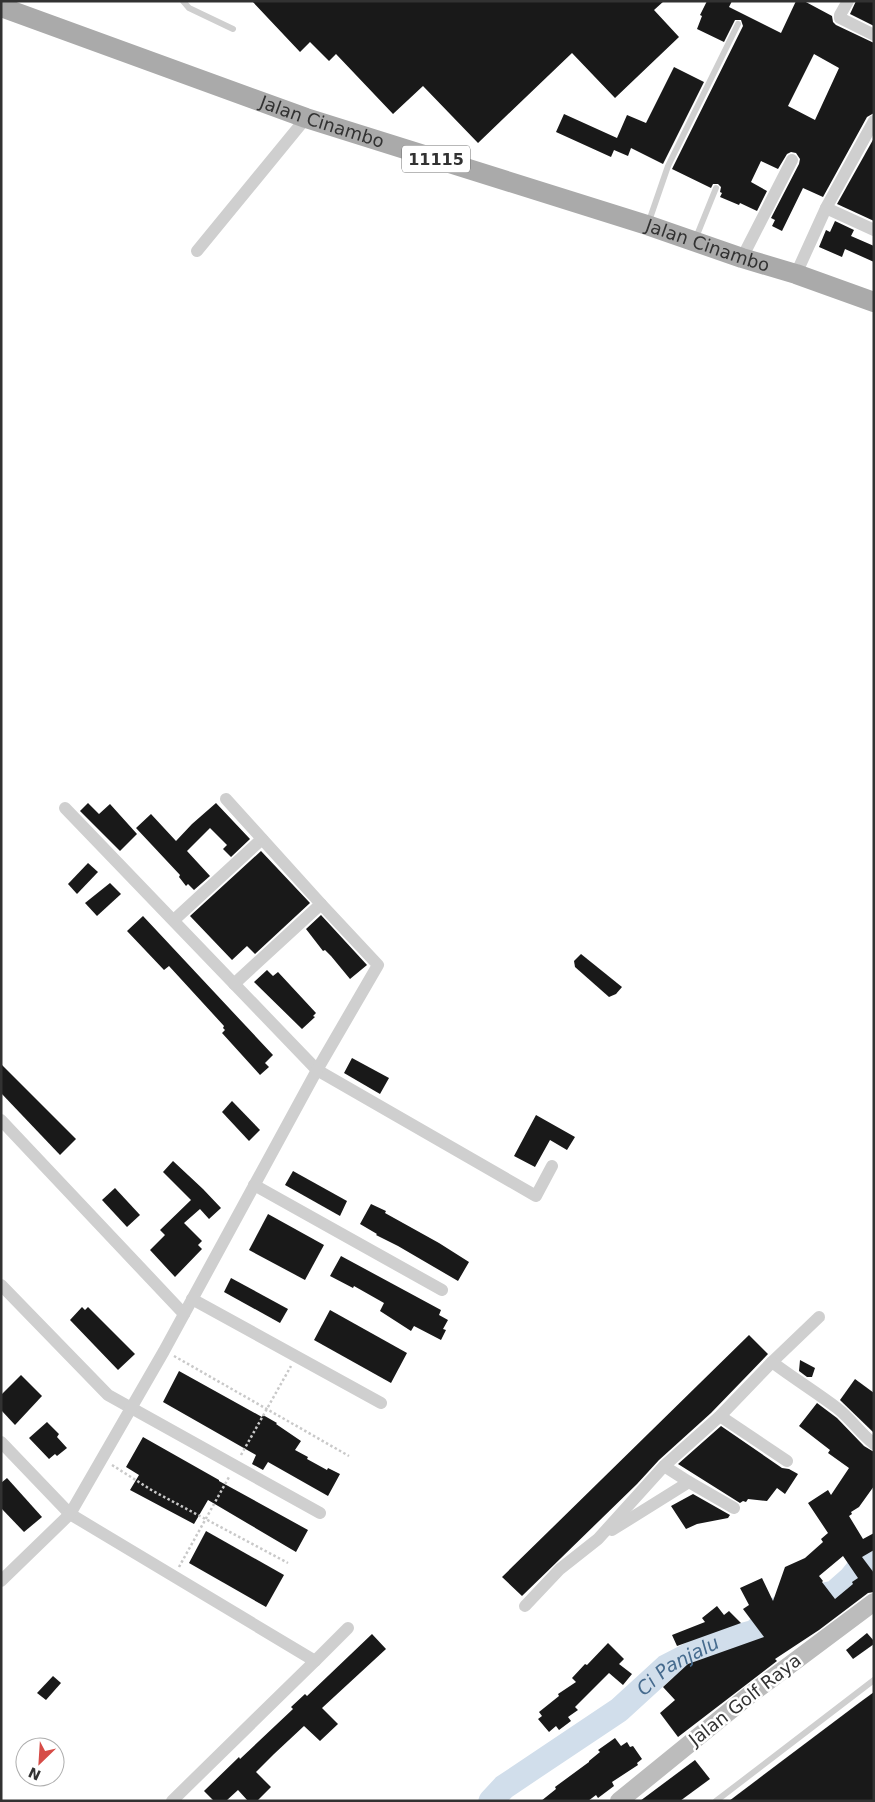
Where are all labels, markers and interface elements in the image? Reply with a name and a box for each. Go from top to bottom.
street label: Jalan Cinambo [256,91,387,152]
road number: 11115 [402,146,470,172]
street label: Jalan Cinambo [642,214,772,276]
water label: Ci Panjalu [632,1631,722,1700]
street label: Jalan Golf Raya [684,1649,805,1750]
north arrow [15,1737,65,1787]
text: N [26,1764,43,1784]

